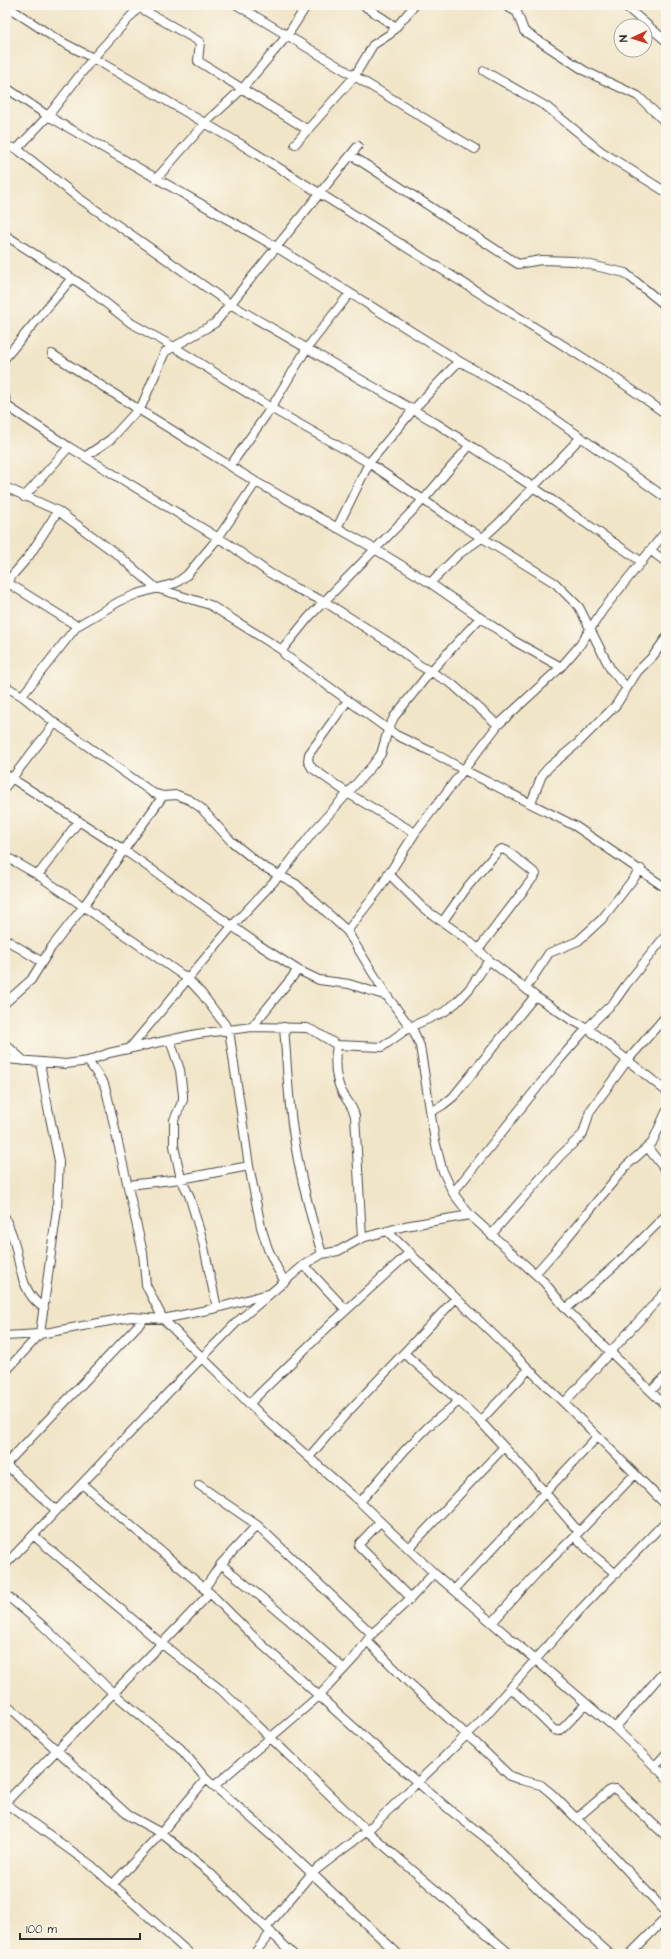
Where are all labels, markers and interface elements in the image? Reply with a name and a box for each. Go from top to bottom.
north arrow [613,18,653,58]
text: N [616,35,631,43]
scale bar [20,1915,140,1941]
text: 100 m [26,1921,57,1938]

